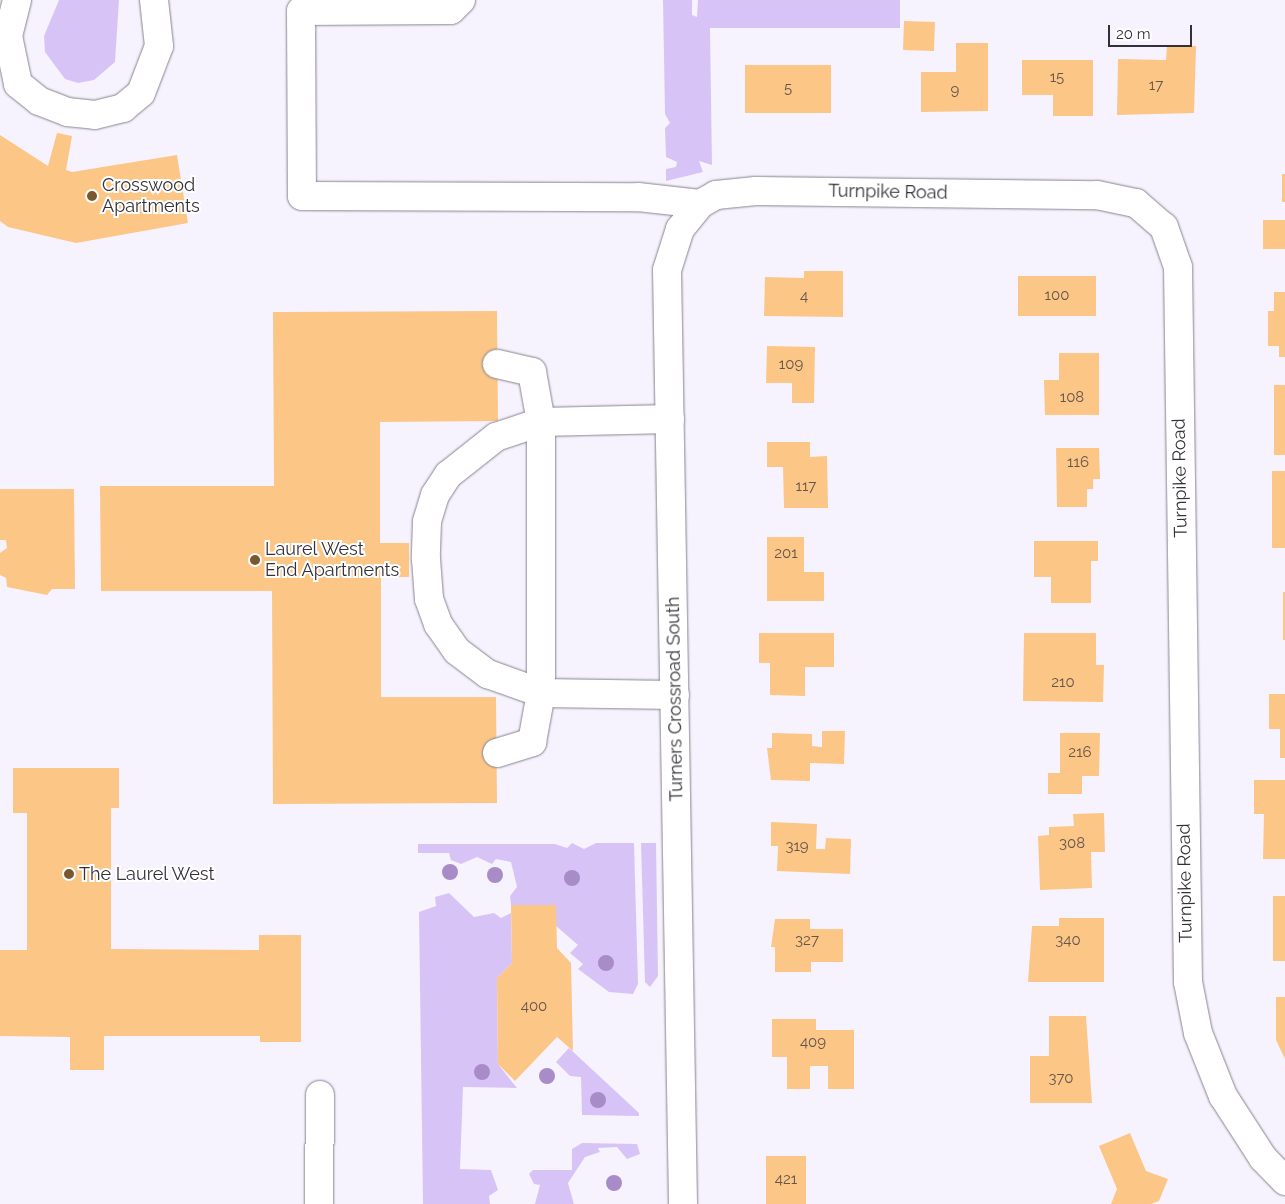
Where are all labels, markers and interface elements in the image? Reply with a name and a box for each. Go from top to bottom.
scale bar [1110,15,1194,47]
text: 20 m [1116,25,1151,43]
house number: 15 [1050,69,1064,87]
house number: 17 [1149,77,1163,95]
house number: 5 [784,80,792,98]
house number: 9 [951,82,959,100]
place label: Crosswood Apartments [102,175,200,218]
street label: Turnpike Road [828,180,948,204]
marker: Crosswood Apartments [86,190,98,202]
house number: 100 [1045,287,1069,305]
house number: 4 [800,288,808,306]
house number: 109 [779,356,803,374]
house number: 108 [1060,389,1084,407]
street label: Turnpike Road [1168,418,1192,538]
house number: 116 [1067,454,1089,472]
house number: 117 [796,478,816,496]
place label: Laurel West End Apartments [265,539,400,582]
house number: 201 [774,545,798,563]
marker: Laurel West End Apartments [249,554,261,566]
street label: Turners Crossroad South [662,596,688,802]
house number: 210 [1051,674,1075,692]
house number: 216 [1068,744,1092,762]
street label: Turnpike Road [1173,823,1197,943]
house number: 308 [1059,835,1085,853]
house number: 319 [785,838,809,856]
place label: The Laurel West [79,863,216,885]
marker: The Laurel West [63,868,75,880]
house number: 327 [795,932,819,950]
house number: 340 [1055,932,1081,950]
house number: 400 [521,998,547,1016]
house number: 409 [800,1034,826,1052]
house number: 370 [1048,1070,1074,1088]
house number: 421 [775,1171,797,1189]

